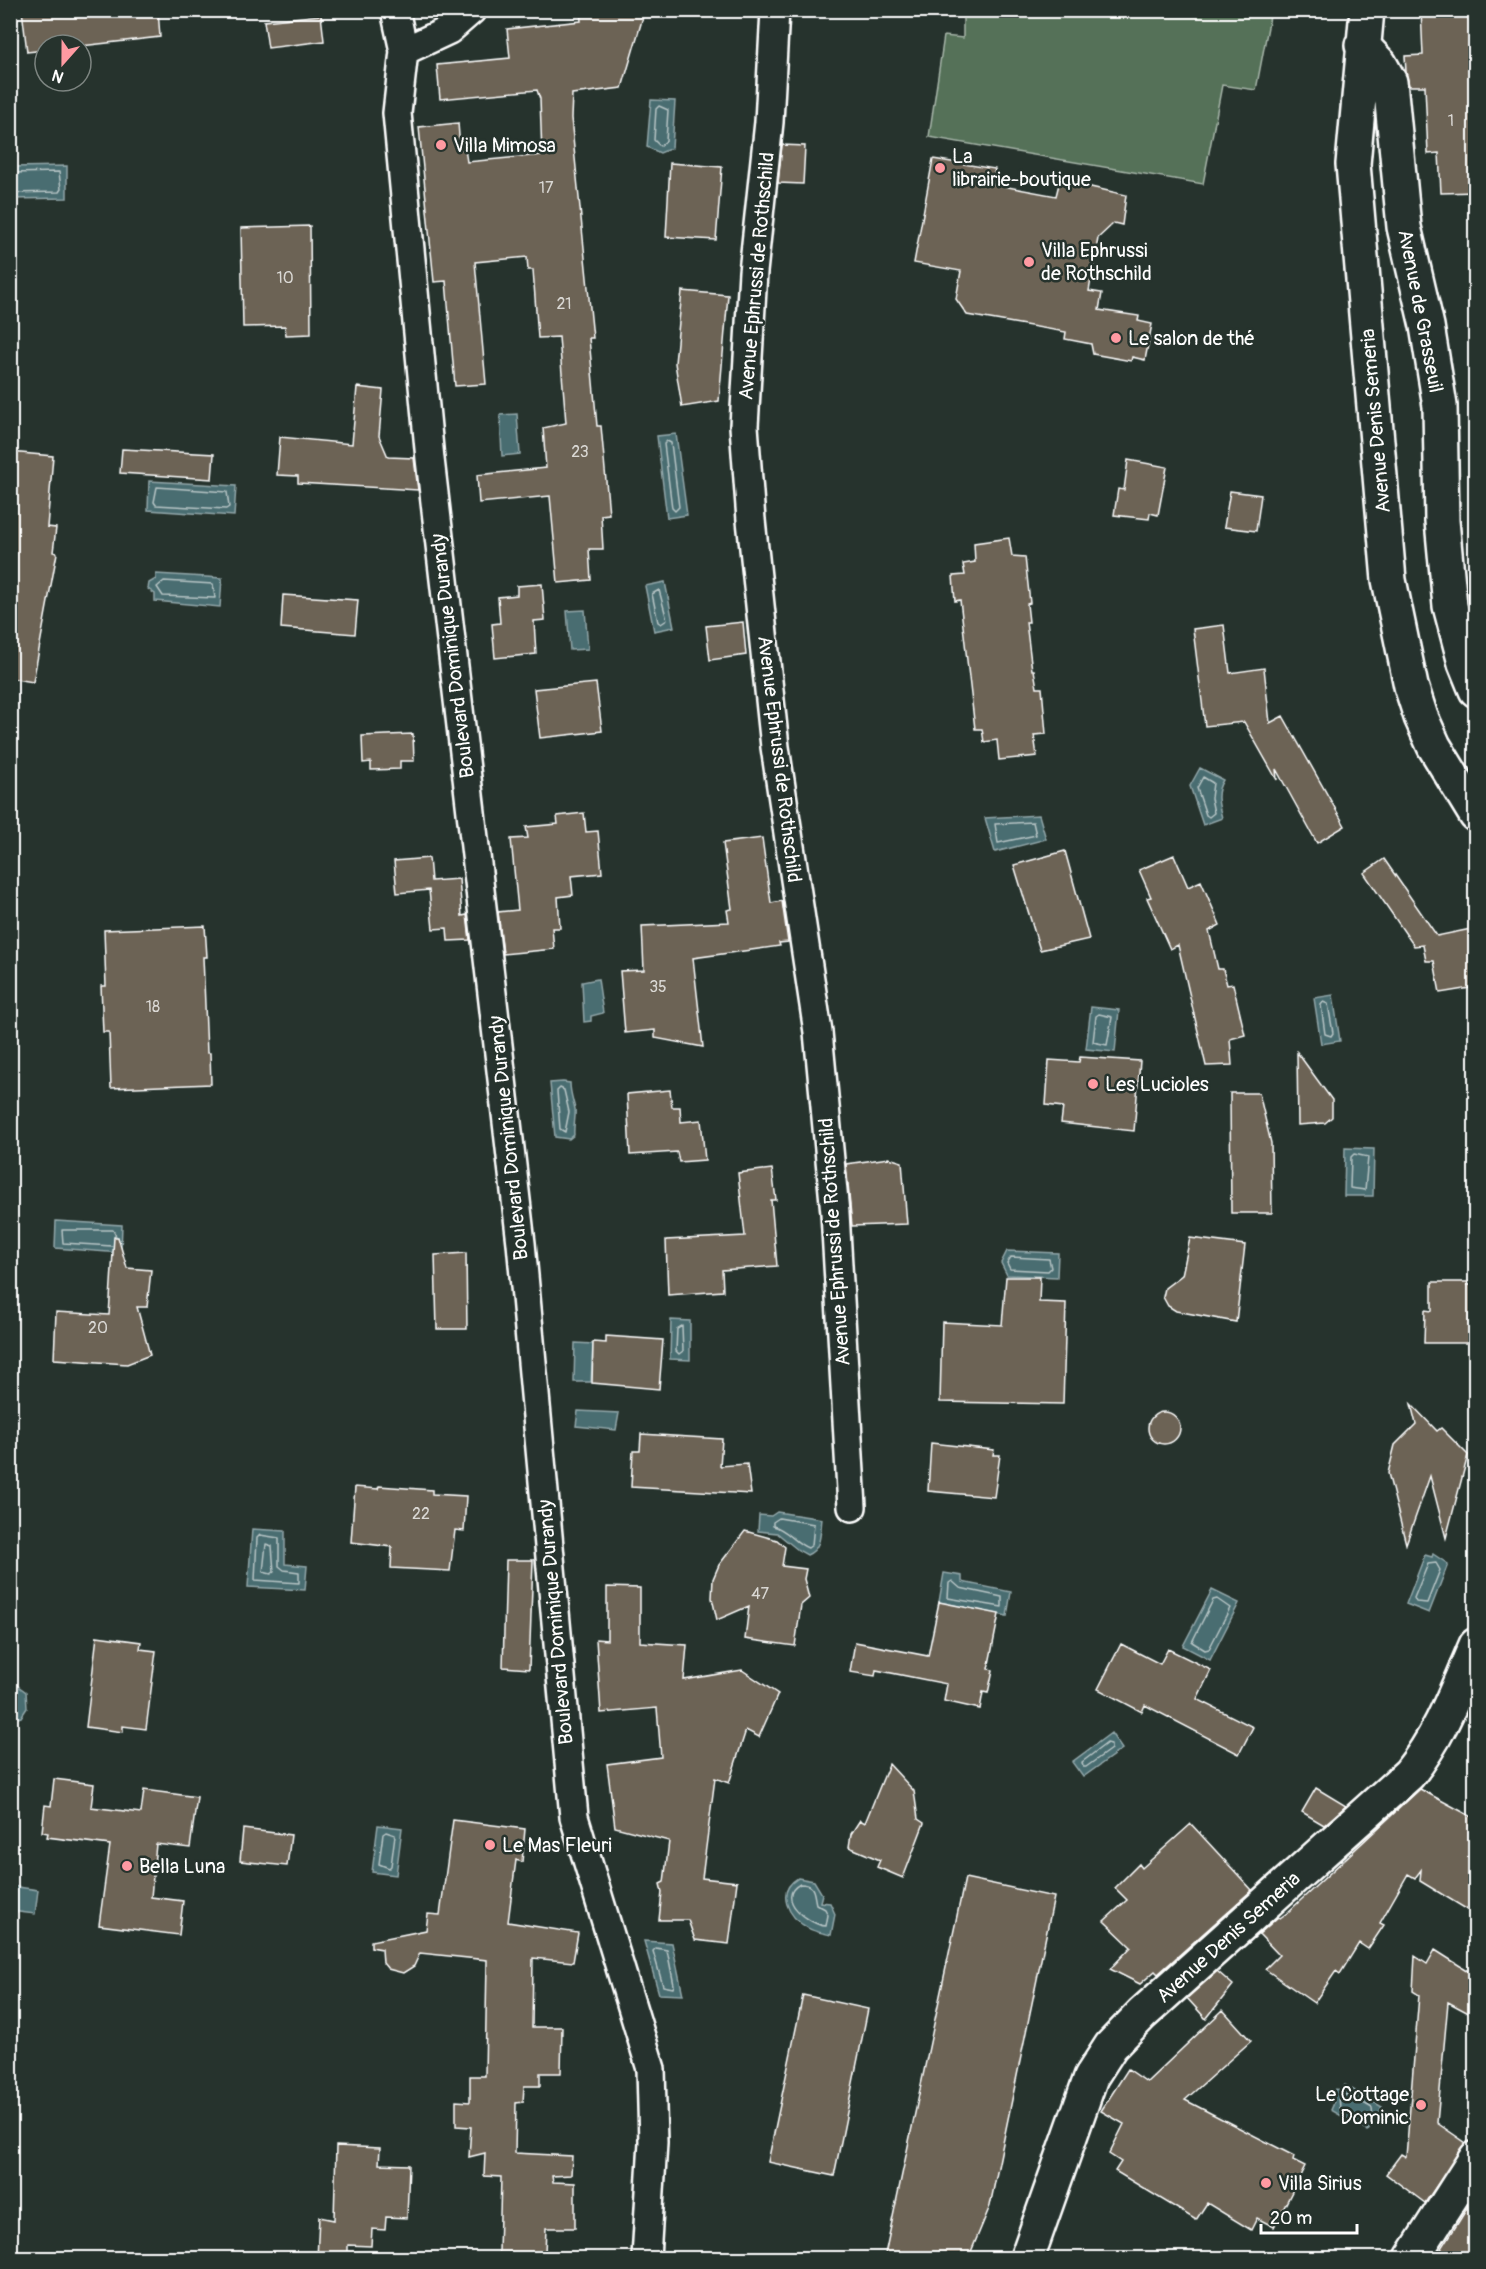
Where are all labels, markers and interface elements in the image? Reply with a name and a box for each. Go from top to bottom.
north arrow [33,33,93,93]
text: N [49,65,67,87]
house number: 1 [1448,111,1454,131]
place label: Villa Mimosa [453,133,556,158]
marker: Villa Mimosa [434,138,448,152]
place label: La librairie-boutique [952,144,1091,192]
street label: Avenue Ephrussi de Rothschild [733,151,780,401]
marker: La librairie-boutique [933,161,947,175]
house number: 17 [539,178,554,198]
street label: Avenue de Grasseuil [1392,227,1449,395]
place label: Villa Ephrussi de Rothschild [1041,238,1152,286]
marker: Villa Ephrussi de Rothschild [1022,255,1036,269]
house number: 10 [276,268,294,288]
house number: 21 [556,294,572,314]
place label: Le salon de thé [1128,326,1255,351]
street label: Avenue Denis Semeria [1355,328,1396,514]
marker: Le salon de thé [1109,331,1123,345]
house number: 23 [571,442,589,462]
street label: Boulevard Dominique Durandy [425,532,480,779]
street label: Avenue Ephrussi de Rothschild [752,634,807,884]
house number: 35 [649,977,667,997]
house number: 18 [146,997,160,1017]
street label: Boulevard Dominique Durandy [483,1014,534,1262]
place label: Les Lucioles [1105,1072,1209,1097]
marker: Les Lucioles [1086,1077,1100,1091]
street label: Avenue Ephrussi de Rothschild [813,1117,856,1367]
house number: 20 [88,1318,108,1338]
street label: Boulevard Dominique Durandy [532,1498,579,1746]
house number: 22 [412,1504,430,1524]
house number: 47 [751,1584,769,1604]
place label: Le Mas Fleuri [502,1833,612,1858]
marker: Le Mas Fleuri [483,1838,497,1852]
place label: Bella Luna [139,1854,225,1879]
marker: Bella Luna [120,1859,134,1873]
street label: Avenue Denis Semeria [1151,1866,1305,2009]
place label: Le Cottage Dominic [1315,2082,1409,2130]
marker: Le Cottage Dominic [1414,2098,1428,2112]
place label: Villa Sirius [1278,2171,1362,2196]
marker: Villa Sirius [1259,2176,1273,2190]
scale bar [1261,2197,1357,2235]
text: 20 m [1270,2207,1312,2230]

